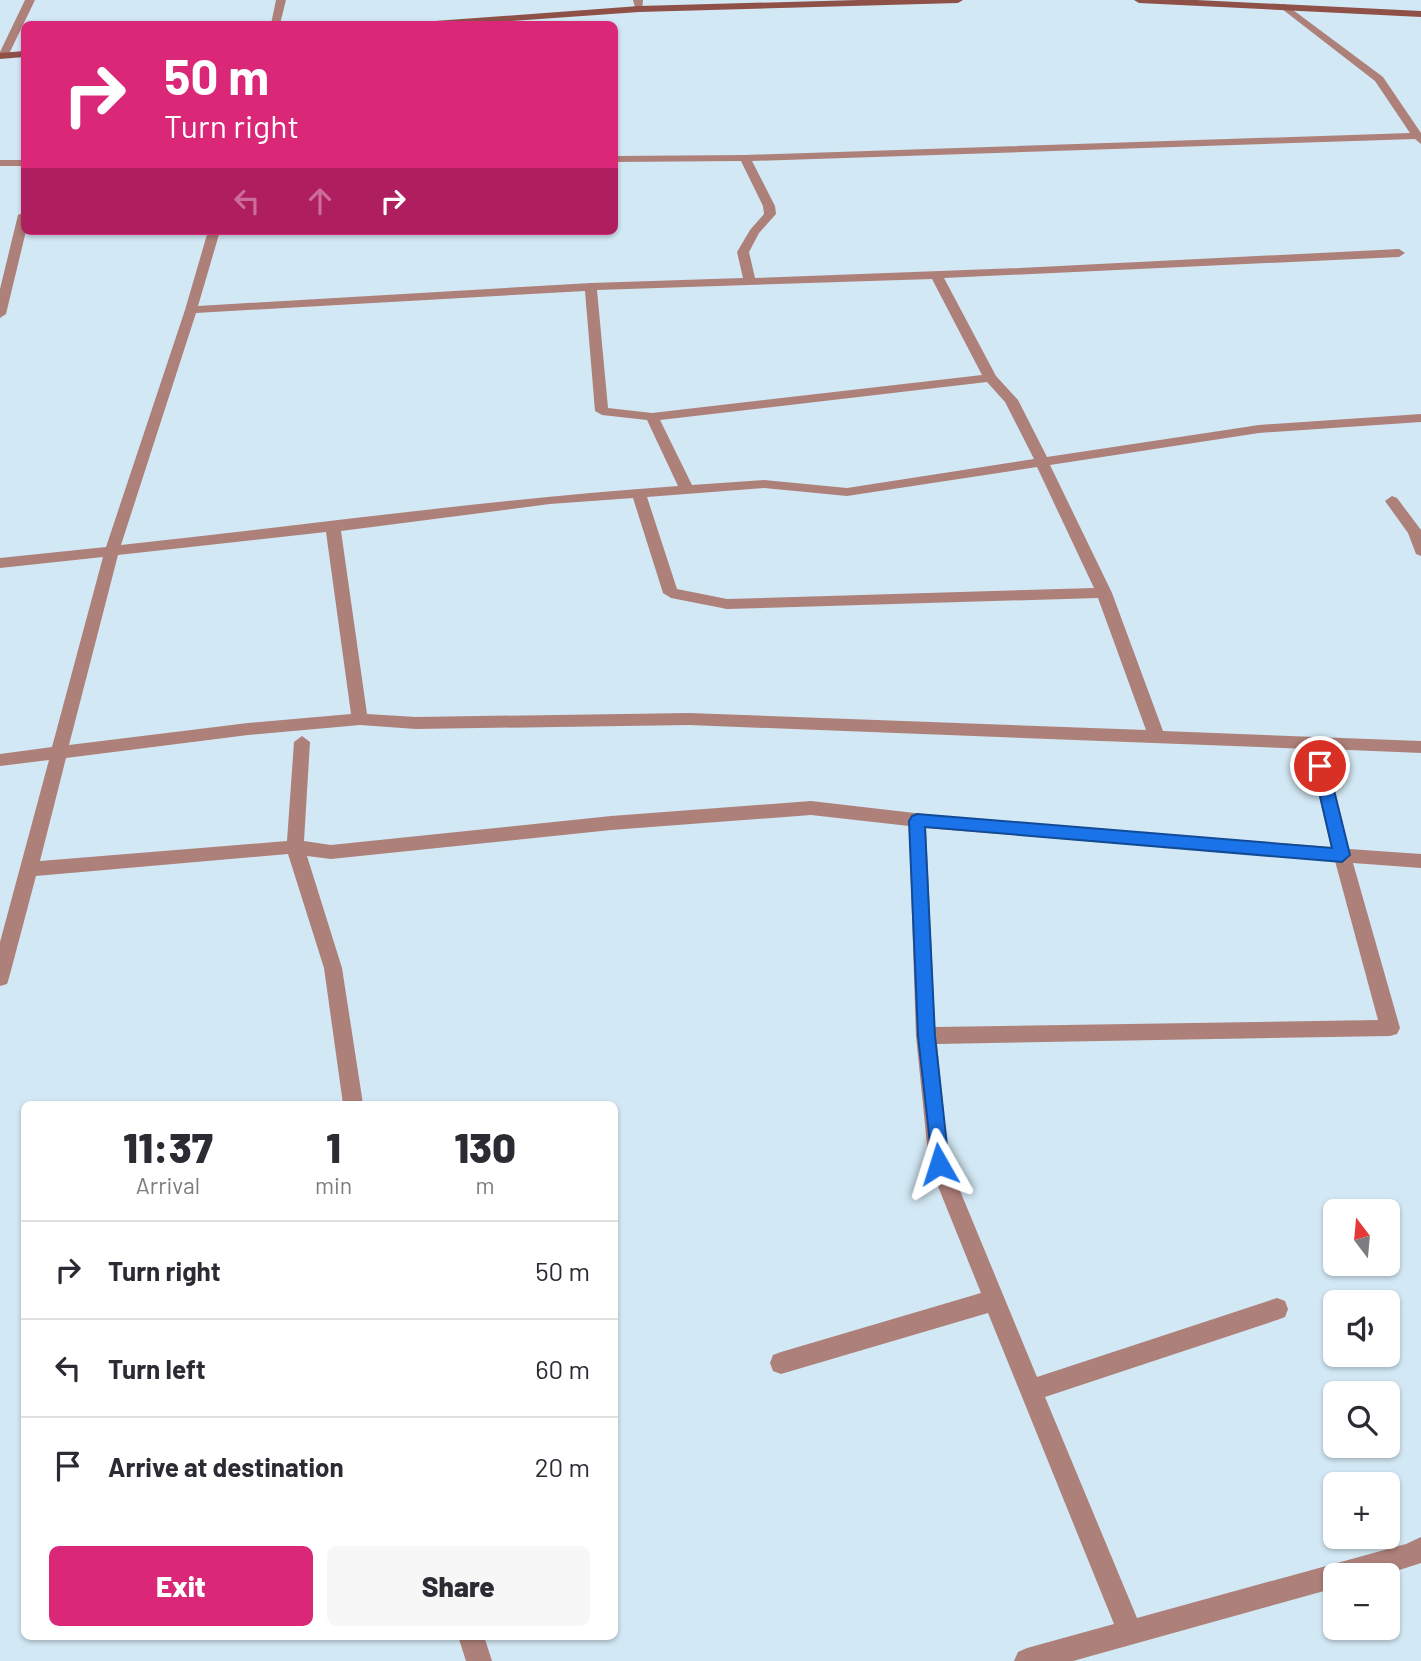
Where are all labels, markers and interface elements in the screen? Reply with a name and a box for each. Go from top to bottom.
text: 50 m [164,46,269,105]
icon: right [49,49,140,140]
text: Turn right [164,106,299,144]
icon: left [228,182,266,220]
icon: ahead [301,182,339,220]
icon: right [374,182,412,220]
pin [1290,736,1350,796]
icon: arrive [1301,747,1339,785]
text: 11:37 [123,1121,213,1171]
text: 1 [326,1121,341,1171]
text: 130 [454,1121,516,1171]
position arrow [902,1127,976,1201]
text: Arrival [136,1171,200,1199]
text: min [315,1171,352,1199]
text: m [476,1171,495,1199]
north arrow [1323,1199,1400,1276]
map controls [1323,1199,1400,1640]
icon: right [49,1251,87,1289]
text: Turn right [108,1255,221,1286]
text: 50 m [535,1255,590,1286]
button: sound [1323,1290,1400,1367]
icon: left [49,1349,87,1387]
text: Turn left [108,1353,206,1384]
text: 60 m [535,1353,590,1384]
button: search [1323,1381,1400,1458]
icon: arrive [49,1447,87,1485]
text: Arrive at destination [108,1451,344,1482]
text: 20 m [535,1451,590,1482]
button: + [1323,1472,1400,1549]
button: Exit [49,1546,313,1626]
button: Share [327,1546,590,1626]
button: − [1323,1563,1400,1640]

